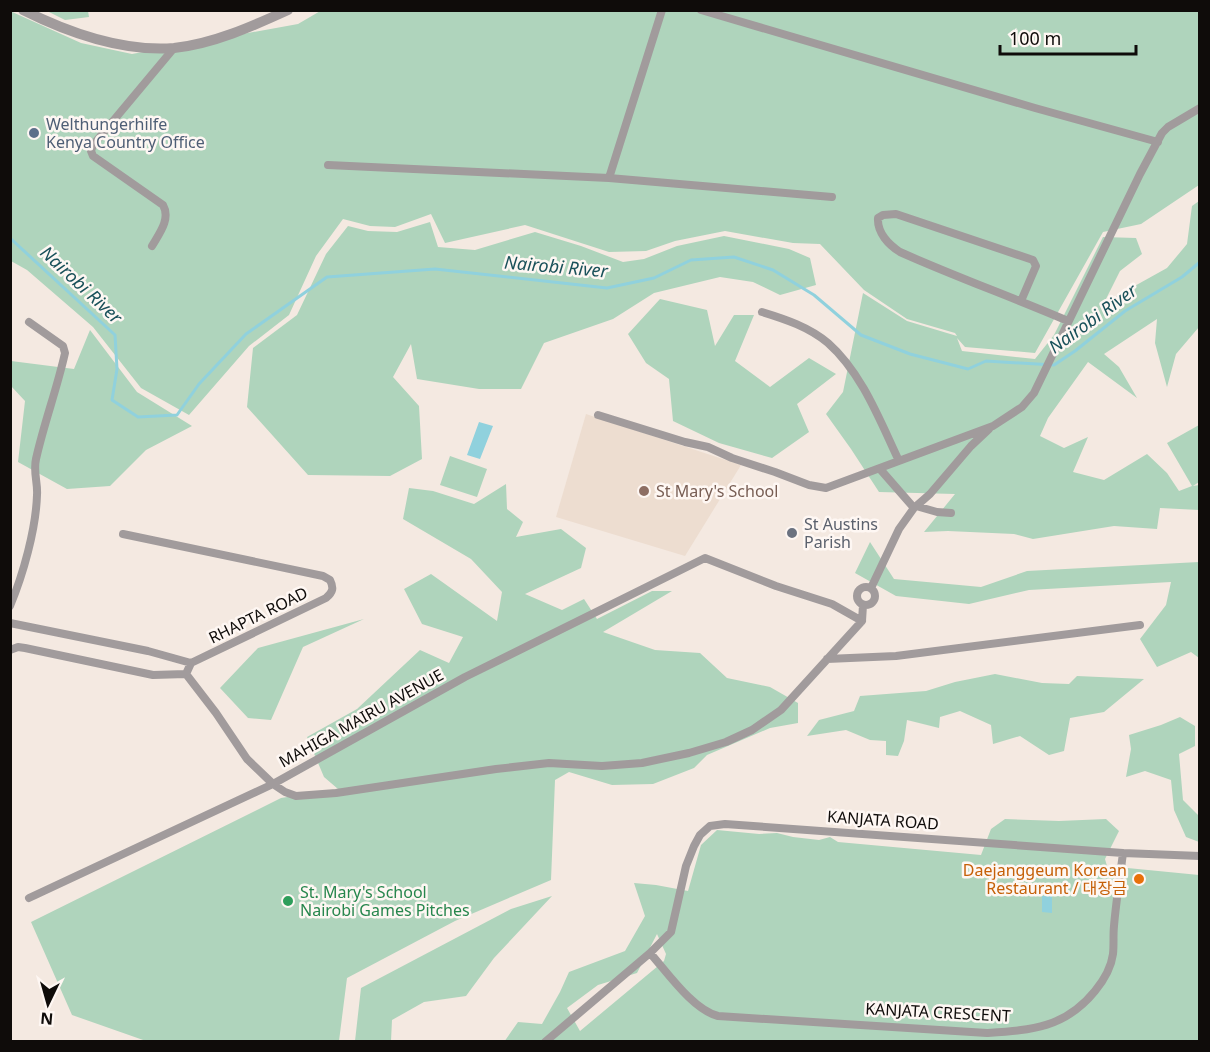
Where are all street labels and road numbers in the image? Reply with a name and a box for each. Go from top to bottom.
street label: RHAPTA ROAD [205,581,311,649]
street label: MAHIGA MAIRU AVENUE [275,664,447,772]
street label: KANJATA ROAD [826,805,940,835]
street label: KANJATA CRESCENT [865,997,1011,1027]

